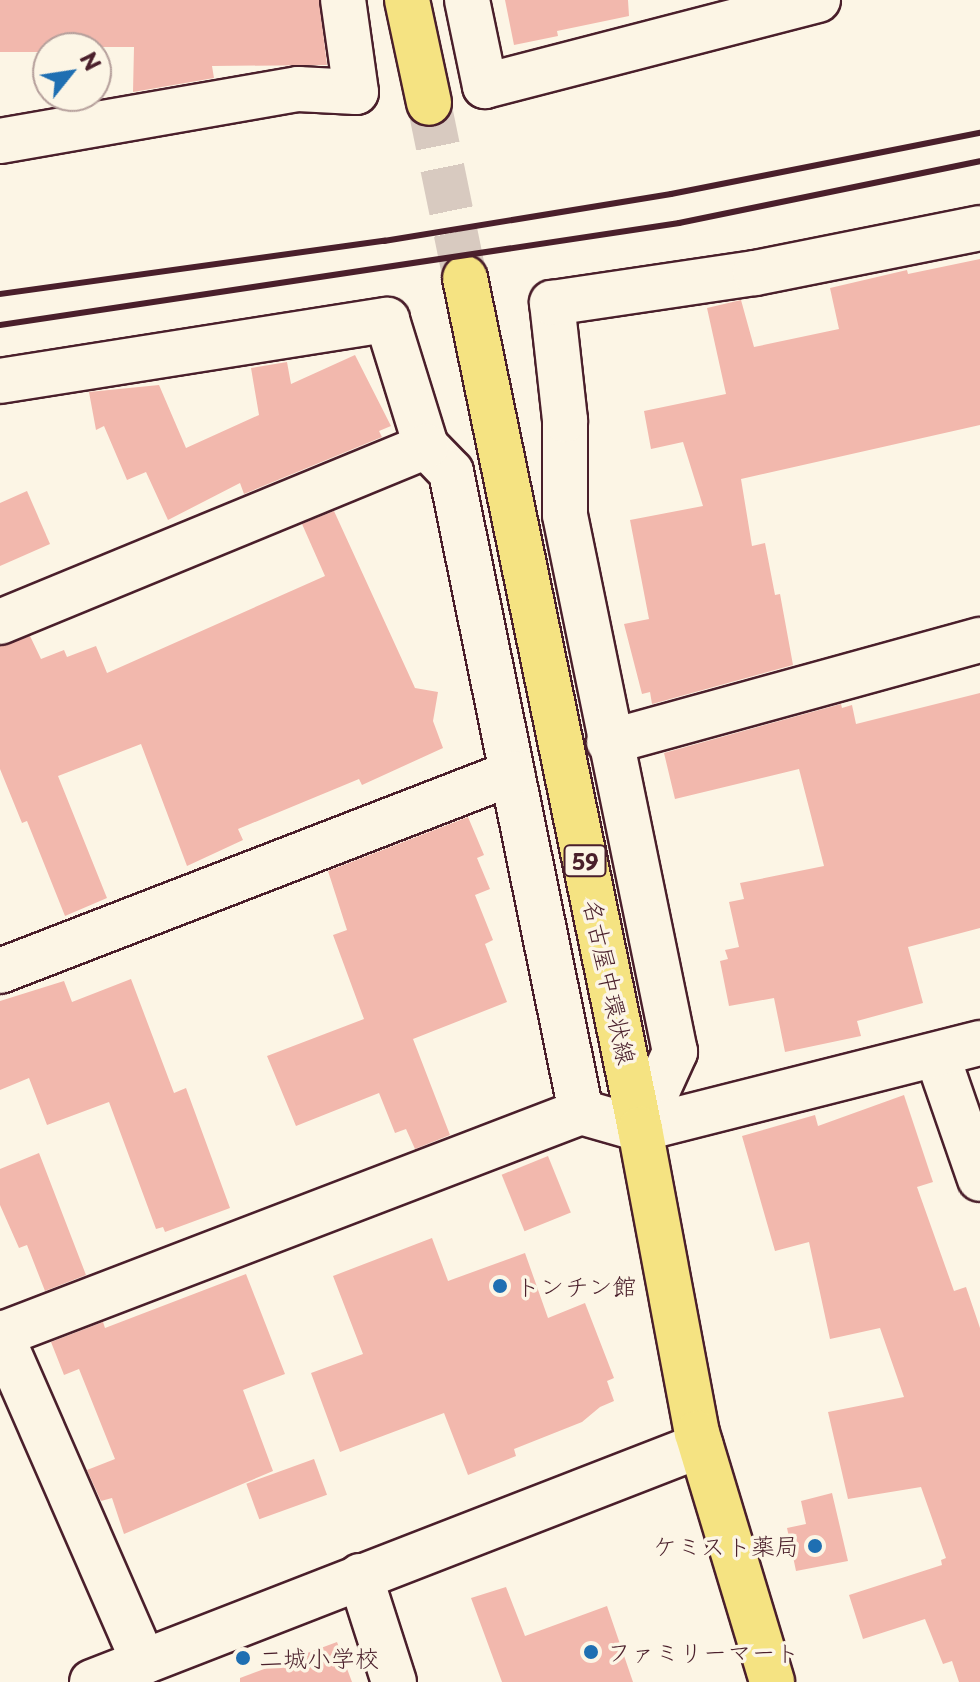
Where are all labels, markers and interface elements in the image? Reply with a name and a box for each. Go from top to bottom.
north arrow [32,32,112,112]
text: N [73,45,110,77]
road number: 59 [563,843,607,879]
street label: 名古屋中環状線 [578,897,642,1067]
place label: トンチン館 [516,1272,636,1300]
marker: トンチン館 [491,1277,509,1295]
place label: ケミスト薬局 [655,1532,799,1560]
marker: ケミスト薬局 [806,1537,824,1555]
place label: ファミリーマート [607,1638,799,1666]
marker: ファミリーマート [582,1643,600,1661]
place label: 二城小学校 [259,1644,379,1672]
marker: 二城小学校 [234,1649,252,1667]

